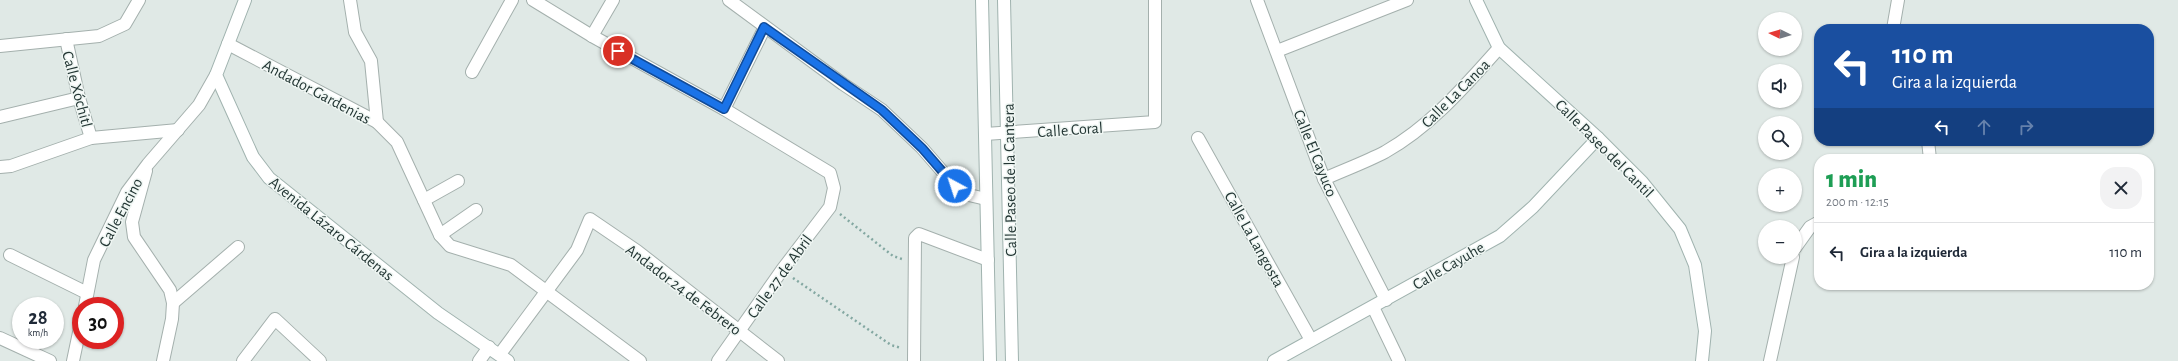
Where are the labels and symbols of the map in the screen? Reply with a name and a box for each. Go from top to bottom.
north arrow [1758,12,1802,56]
pin [601,34,635,68]
street label: Calle Xóchitl [59,49,95,129]
street label: Calle La Canoa [1418,56,1493,131]
street label: Andador Gardenias [260,57,373,127]
street label: Calle Paseo del Cantil [1552,96,1657,201]
street label: Calle Paseo de la Cantera [1001,103,1019,257]
street label: Calle El Cayuco [1289,108,1340,200]
street label: Calle Coral [1037,120,1103,140]
position arrow [934,165,976,207]
street label: Avenida Lázaro Cárdenas [266,174,397,284]
street label: Calle Encino [96,175,146,250]
street label: Calle La Langosta [1221,189,1287,290]
street label: Calle 27 de Abril [744,232,815,321]
street label: Calle Cayuhe [1410,239,1488,294]
street label: Andador 24 de Febrero [623,241,744,338]
speed limit sign: 30 [72,297,124,349]

